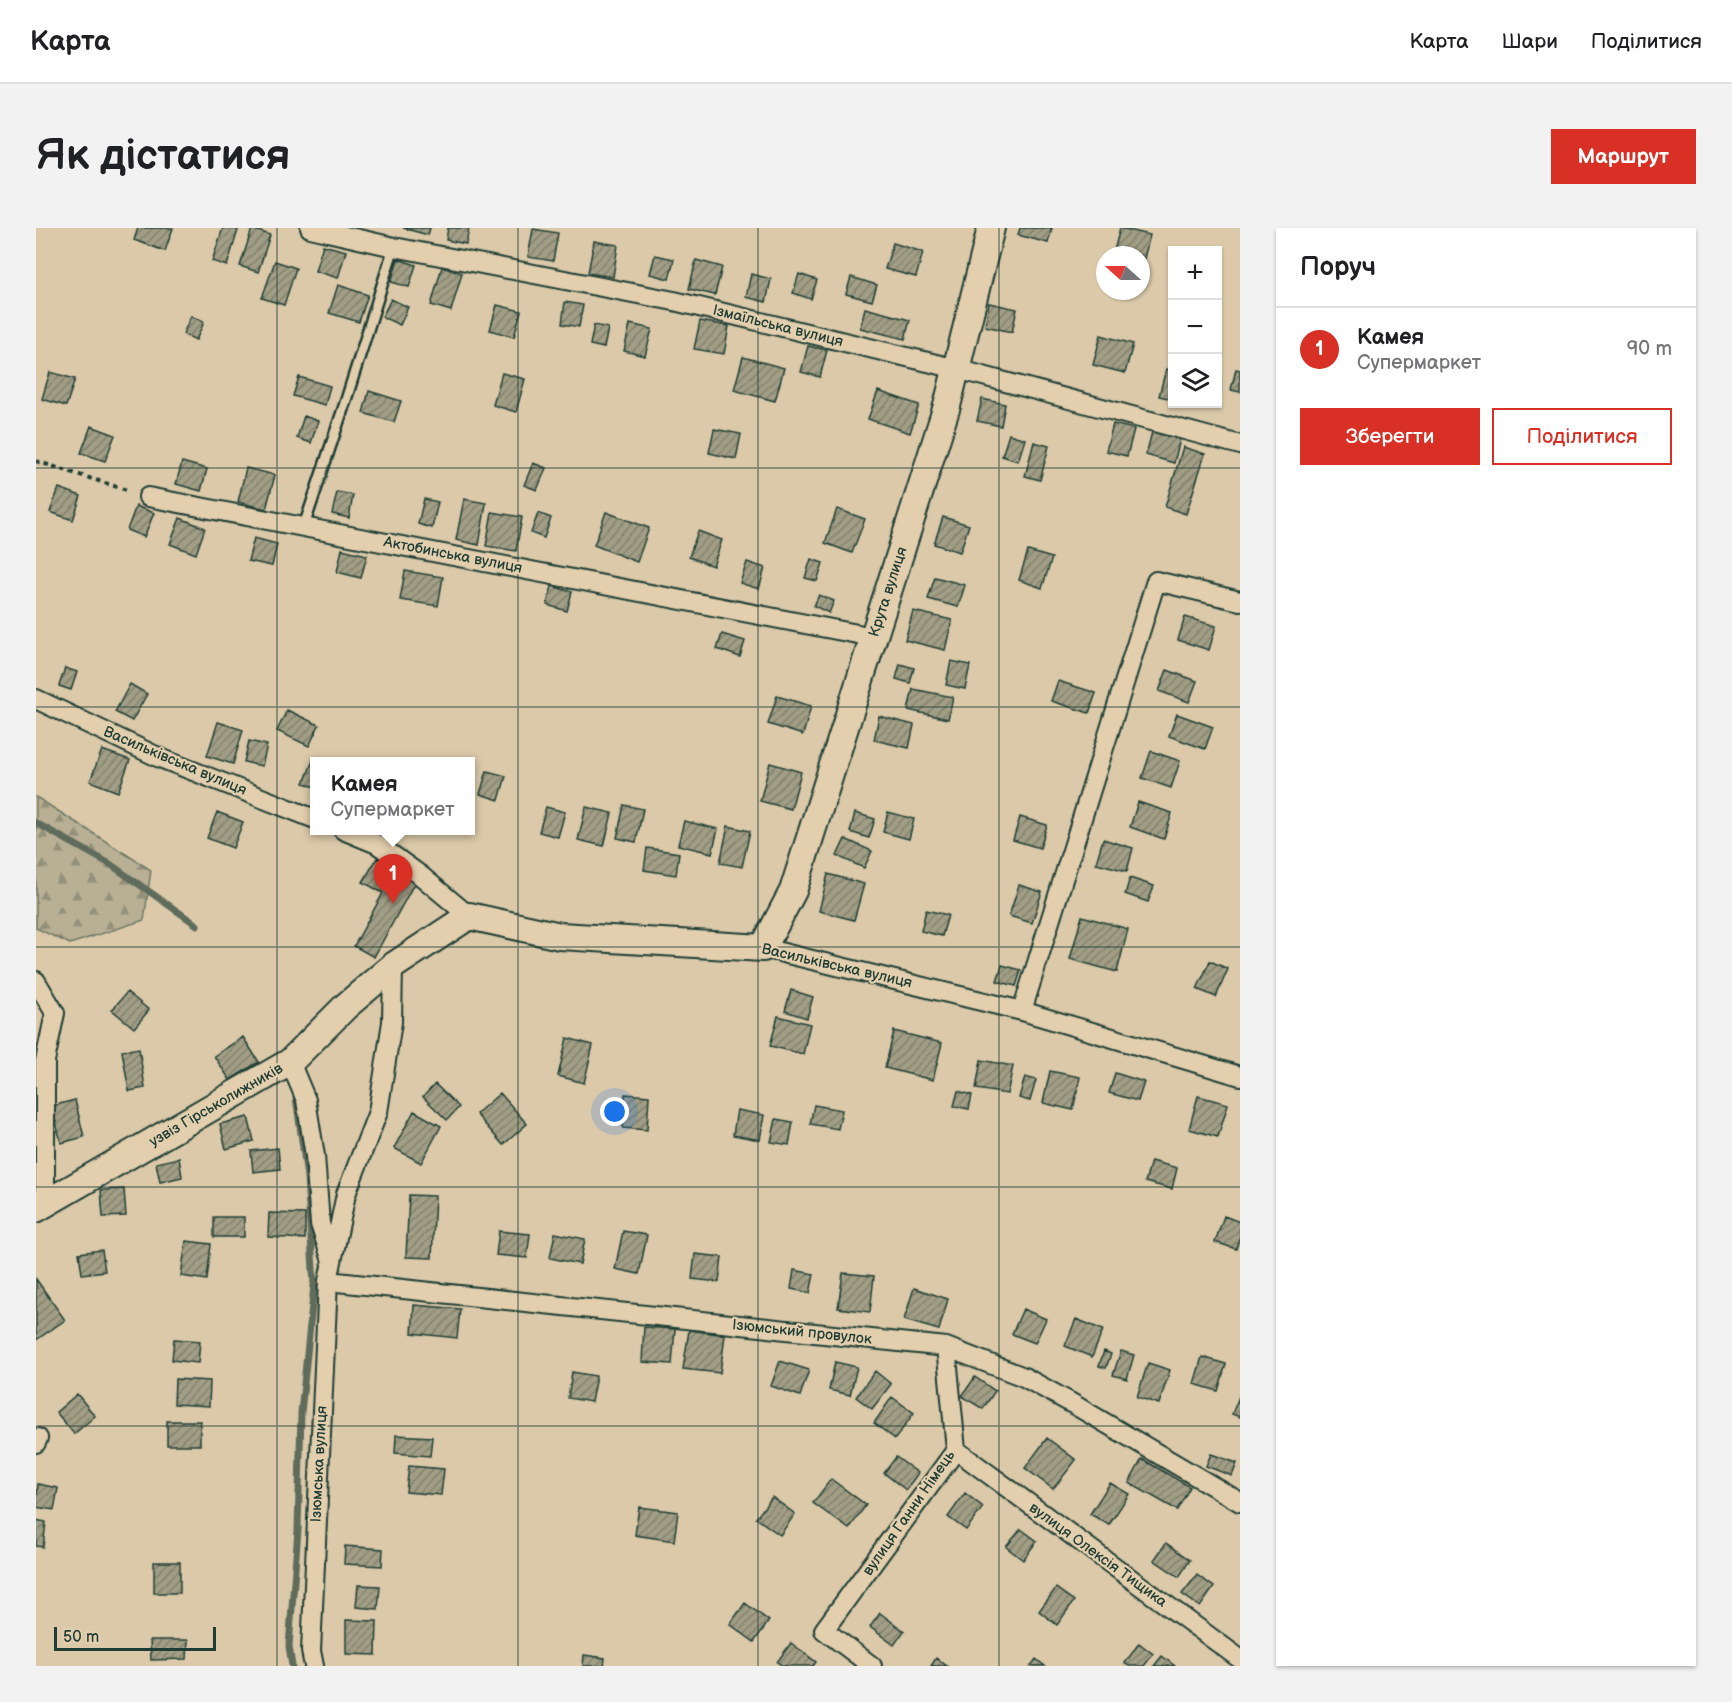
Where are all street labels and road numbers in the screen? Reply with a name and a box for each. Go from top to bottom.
street label: Ізмаїльська вулиця [711,301,845,351]
street label: Актобинська вулиця [381,532,524,578]
street label: Крута вулиця [865,545,911,639]
street label: Васильківська вулиця [100,722,250,800]
street label: Васильківська вулиця [760,939,914,993]
street label: узвіз Гірськолижників [146,1059,286,1151]
street label: Ізюмський провулок [731,1315,873,1349]
street label: Ізюмська вулиця [306,1405,332,1523]
street label: вулиця Ганни Німець [859,1446,960,1579]
street label: вулиця Олексія Тищика [1025,1499,1171,1612]

